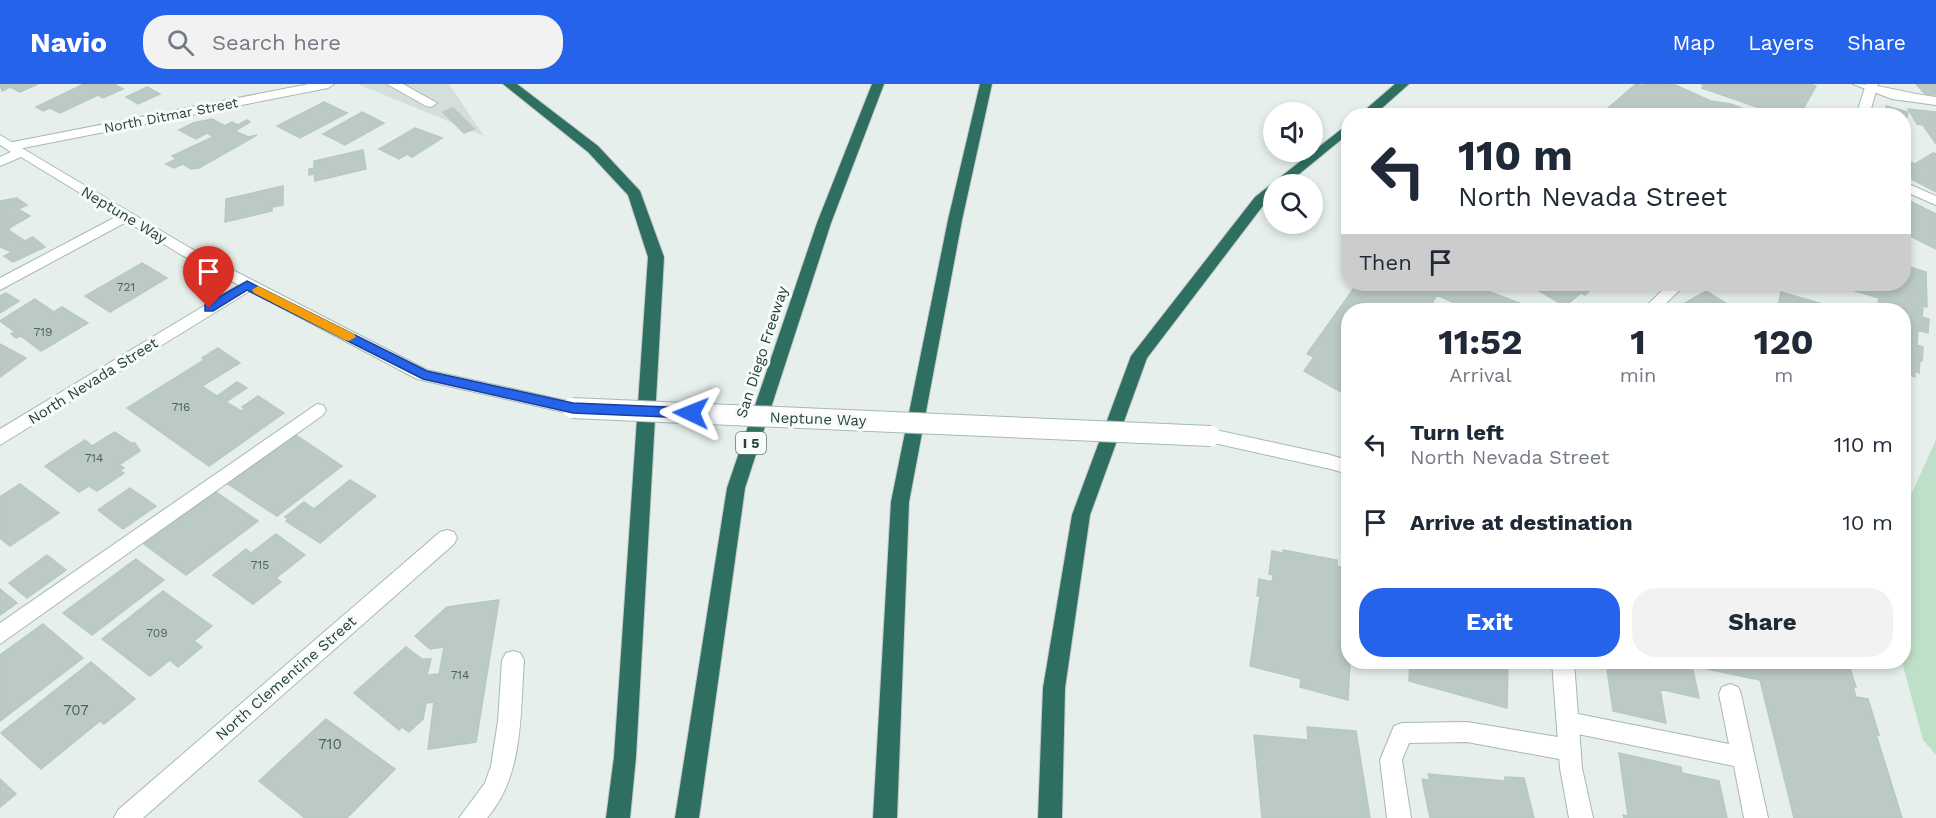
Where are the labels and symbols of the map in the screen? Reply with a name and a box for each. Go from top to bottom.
street label: North Ditmar Street [103,94,240,136]
street label: Neptune Way [78,182,170,248]
pin [183,246,234,308]
house number: 721 [117,280,135,294]
street label: San Diego Freeway [732,284,792,420]
house number: 719 [34,325,52,339]
street label: North Nevada Street [25,333,162,428]
position arrow [659,381,723,445]
house number: 716 [172,400,190,414]
street label: Neptune Way [769,408,867,430]
road number: I 5 [736,432,766,454]
house number: 714 [85,451,103,465]
house number: 715 [251,558,269,572]
street label: North Clementine Street [212,612,361,744]
house number: 709 [146,626,168,640]
house number: 714 [451,668,469,682]
house number: 707 [63,701,89,719]
house number: 710 [318,735,342,753]

